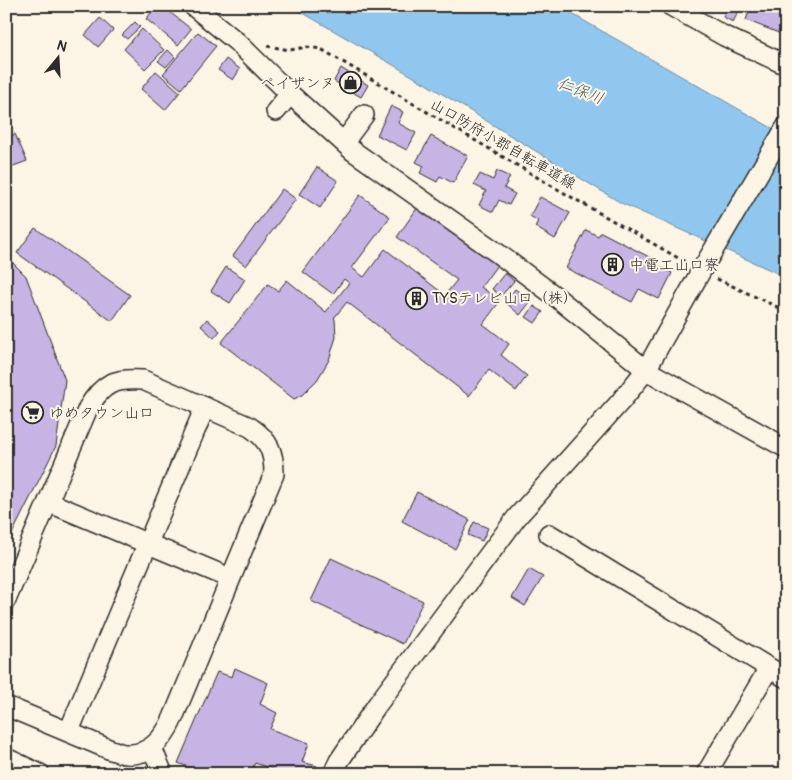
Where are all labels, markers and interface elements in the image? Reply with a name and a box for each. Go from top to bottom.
north arrow [32,32,82,82]
text: N [55,37,69,56]
shop icon: ペイザンヌ [339,71,363,95]
water label: 仁保川 [555,73,607,109]
place label: ペイザンヌ [260,74,335,93]
street label: 山口防府小郡自転車道線 [427,95,579,194]
building icon: 中電工山口寮 [601,253,625,277]
place label: 中電工山口寮 [629,256,719,275]
building icon: TYSテレビ山口（株） [404,286,428,310]
place label: TYSテレビ山口（株） [432,289,578,308]
supermarket icon: ゆめタウン山口 [21,401,45,425]
place label: ゆめタウン山口 [49,404,154,423]

